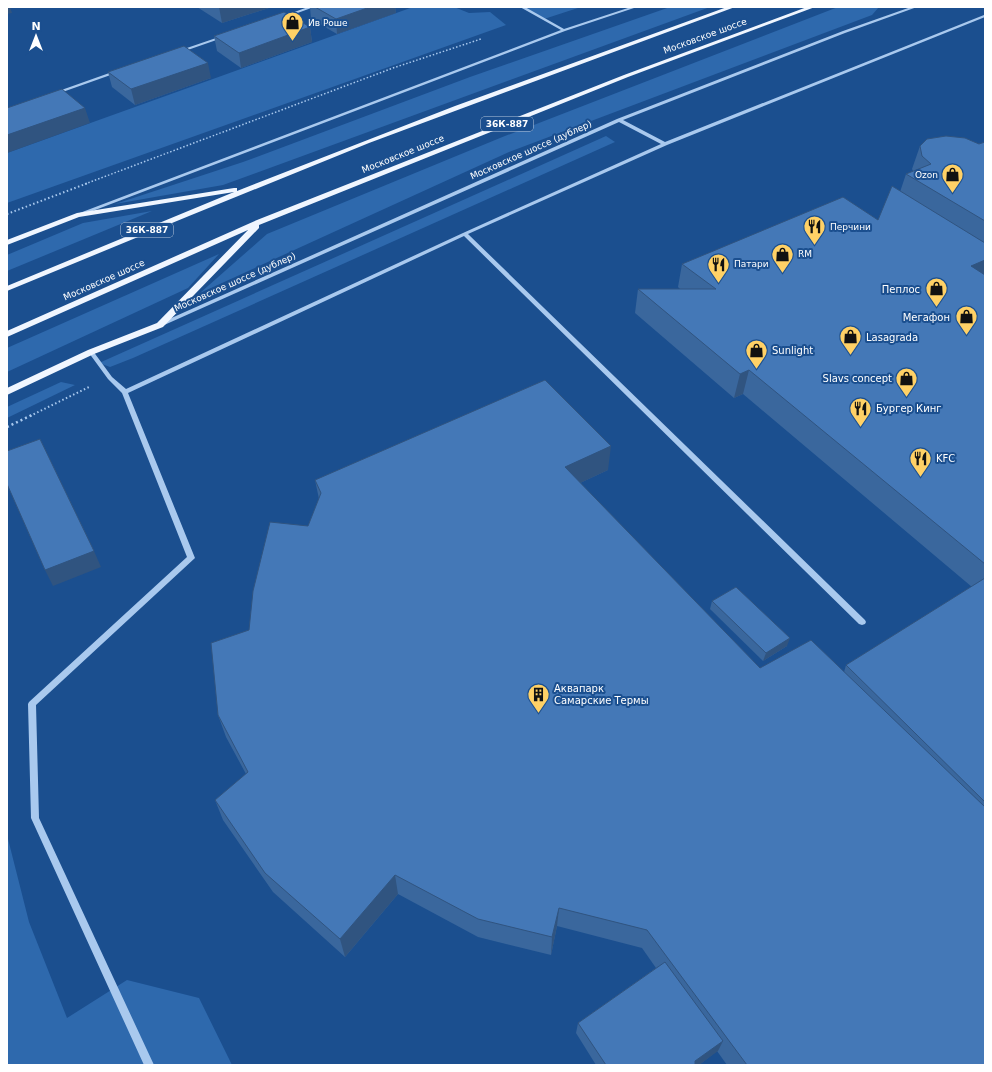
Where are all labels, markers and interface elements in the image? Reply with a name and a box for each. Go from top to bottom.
shop icon: Ив Роше [279,10,305,43]
north arrow [16,16,56,56]
street label: Московское шоссе [662,16,748,56]
place label: Ив Роше [308,18,348,28]
text: N [31,20,41,33]
road number: 36К-887 [481,117,533,131]
street label: Московское шоссе (дублер) [469,119,593,181]
street label: Московское шоссе [360,133,446,175]
shop icon: Ozon [940,162,966,195]
place label: Ozon [915,170,938,180]
restaurant icon: Перчини [801,214,827,247]
place label: Перчини [830,222,871,232]
road number: 36К-887 [121,223,173,237]
shop icon: RM [769,241,795,274]
place label: RM [798,249,812,259]
street label: Московское шоссе (дублер) [173,251,297,313]
restaurant icon: Патари [706,251,732,284]
street label: Московское шоссе [62,257,147,302]
place label: Патари [734,259,769,269]
shop icon: Пеплос [923,276,949,309]
place label: Пеплос [882,284,920,295]
shop icon: Мегафон [953,304,979,337]
place label: Мегафон [903,312,950,323]
shop icon: Lasagrada [838,324,864,357]
place label: Lasagrada [866,332,918,343]
shop icon: Sunlight [743,337,769,370]
place label: Sunlight [772,345,813,356]
shop icon: Slavs concept [894,365,920,398]
place label: Slavs concept [823,373,892,384]
restaurant icon: Бургер Кинг [848,395,874,428]
place label: Бургер Кинг [876,403,941,414]
restaurant icon: KFC [907,445,933,478]
place label: KFC [936,453,955,464]
building icon: Аквапарк Самарские Термы [526,681,552,714]
place label: Аквапарк Самарские Термы [554,683,649,706]

